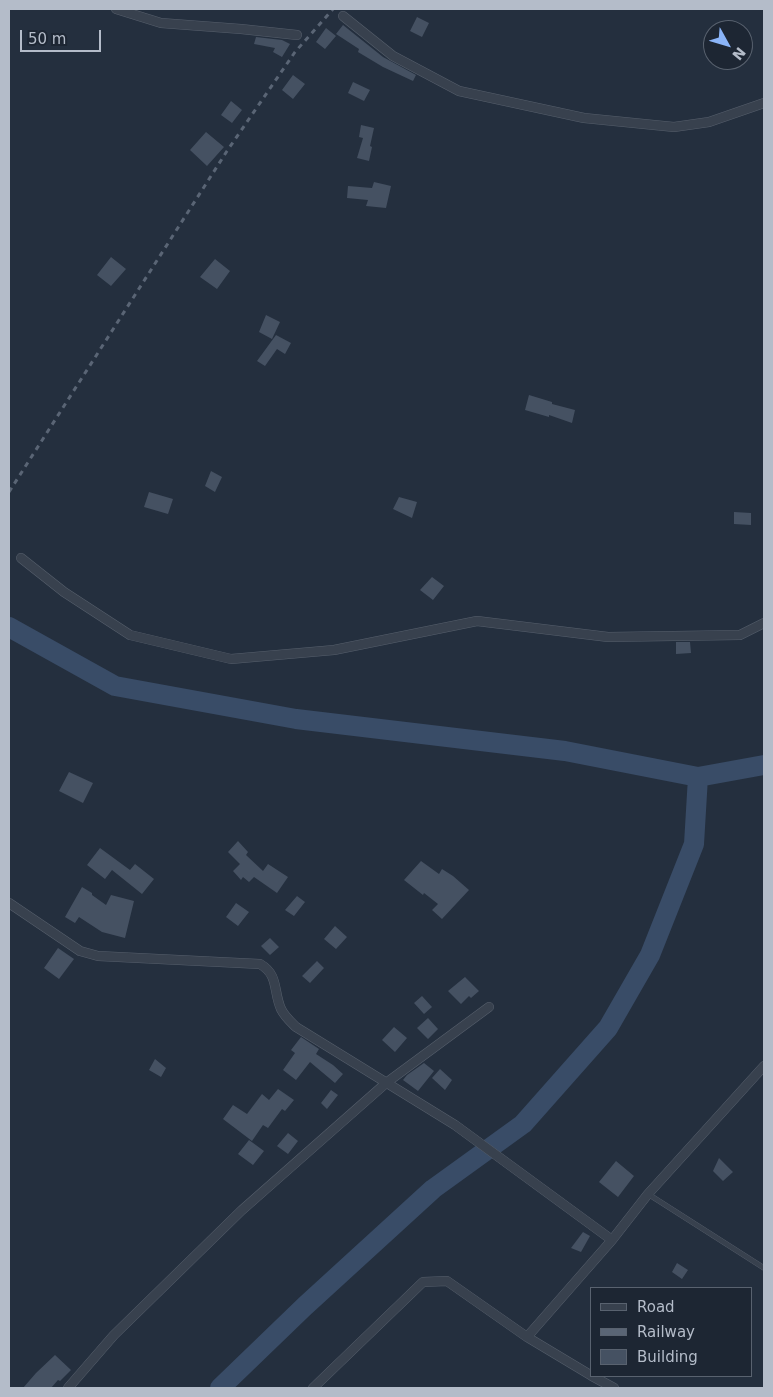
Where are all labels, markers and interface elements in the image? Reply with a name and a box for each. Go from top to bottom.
scale bar [22,20,104,52]
north arrow [703,20,753,70]
text: 50 m [28,30,66,48]
text: N [729,44,749,63]
legend [590,1287,753,1377]
text: Road [637,1298,675,1316]
text: Railway [637,1323,695,1341]
text: Building [637,1348,698,1366]

